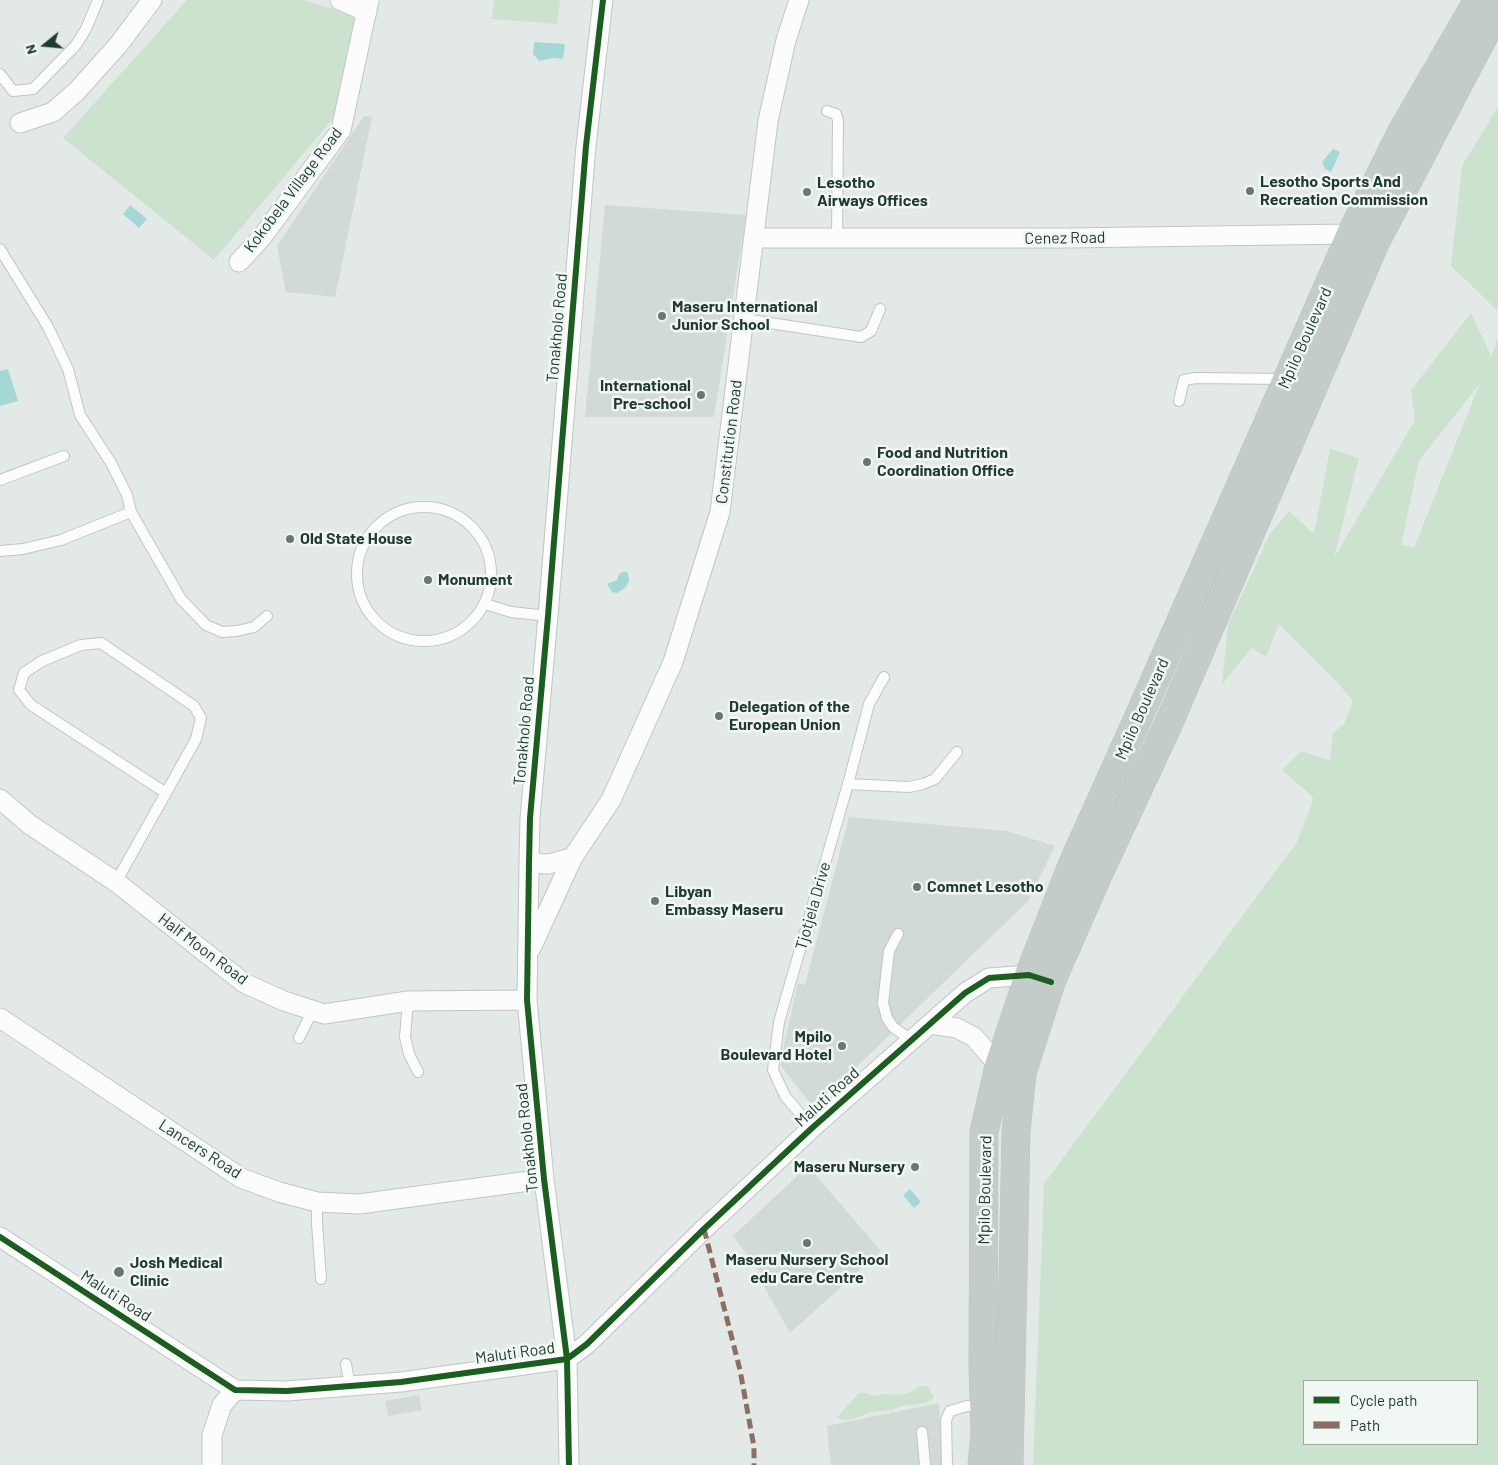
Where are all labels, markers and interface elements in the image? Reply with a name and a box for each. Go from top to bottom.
north arrow [20,20,70,70]
text: N [21,43,40,56]
street label: Kokobela Village Road [240,124,346,256]
place label: Lesotho Sports And Recreation Commission [1260,172,1428,210]
place label: Lesotho Airways Offices [817,173,928,211]
marker: Lesotho Sports And Recreation Commission [1244,185,1256,197]
marker: Lesotho Airways Offices [801,186,813,198]
street label: Cenez Road [1024,228,1106,248]
street label: Tonakholo Road [543,273,571,383]
street label: Mpilo Boulevard [1274,284,1336,392]
place label: Maseru International Junior School [672,297,818,335]
marker: Maseru International Junior School [656,310,668,322]
place label: International Pre-school [600,376,691,414]
street label: Constitution Road [712,379,746,505]
marker: International Pre-school [695,389,707,401]
place label: Food and Nutrition Coordination Office [877,443,1014,481]
marker: Food and Nutrition Coordination Office [861,456,873,468]
place label: Old State House [300,529,412,549]
marker: Old State House [284,533,296,545]
place label: Monument [438,570,513,590]
marker: Monument [422,574,434,586]
street label: Mpilo Boulevard [1111,655,1173,763]
street label: Tonakholo Road [510,676,538,786]
place label: Delegation of the European Union [729,697,850,735]
marker: Delegation of the European Union [713,710,725,722]
street label: Tjotjela Drive [791,860,835,952]
place label: Comnet Lesotho [927,877,1044,897]
marker: Comnet Lesotho [911,881,923,893]
place label: Libyan Embassy Maseru [665,882,783,920]
marker: Libyan Embassy Maseru [649,895,661,907]
street label: Half Moon Road [154,909,252,989]
place label: Mpilo Boulevard Hotel [720,1027,832,1065]
marker: Mpilo Boulevard Hotel [836,1040,848,1052]
street label: Maluti Road [791,1063,863,1131]
street label: Tonakholo Road [512,1082,542,1194]
street label: Lancers Road [155,1115,245,1183]
street label: Mpilo Boulevard [974,1135,996,1245]
place label: Maseru Nursery [794,1157,905,1177]
marker: Maseru Nursery [909,1161,921,1173]
marker: Maseru Nursery School edu Care Centre [801,1237,813,1249]
place label: Maseru Nursery School edu Care Centre [726,1250,888,1288]
place label: Josh Medical Clinic [130,1253,222,1291]
marker: Josh Medical Clinic [112,1265,126,1279]
street label: Maluti Road [77,1266,155,1326]
street label: Maluti Road [474,1338,556,1368]
legend [1303,1380,1478,1445]
text: Cycle path [1350,1391,1417,1409]
text: Path [1350,1416,1380,1434]

